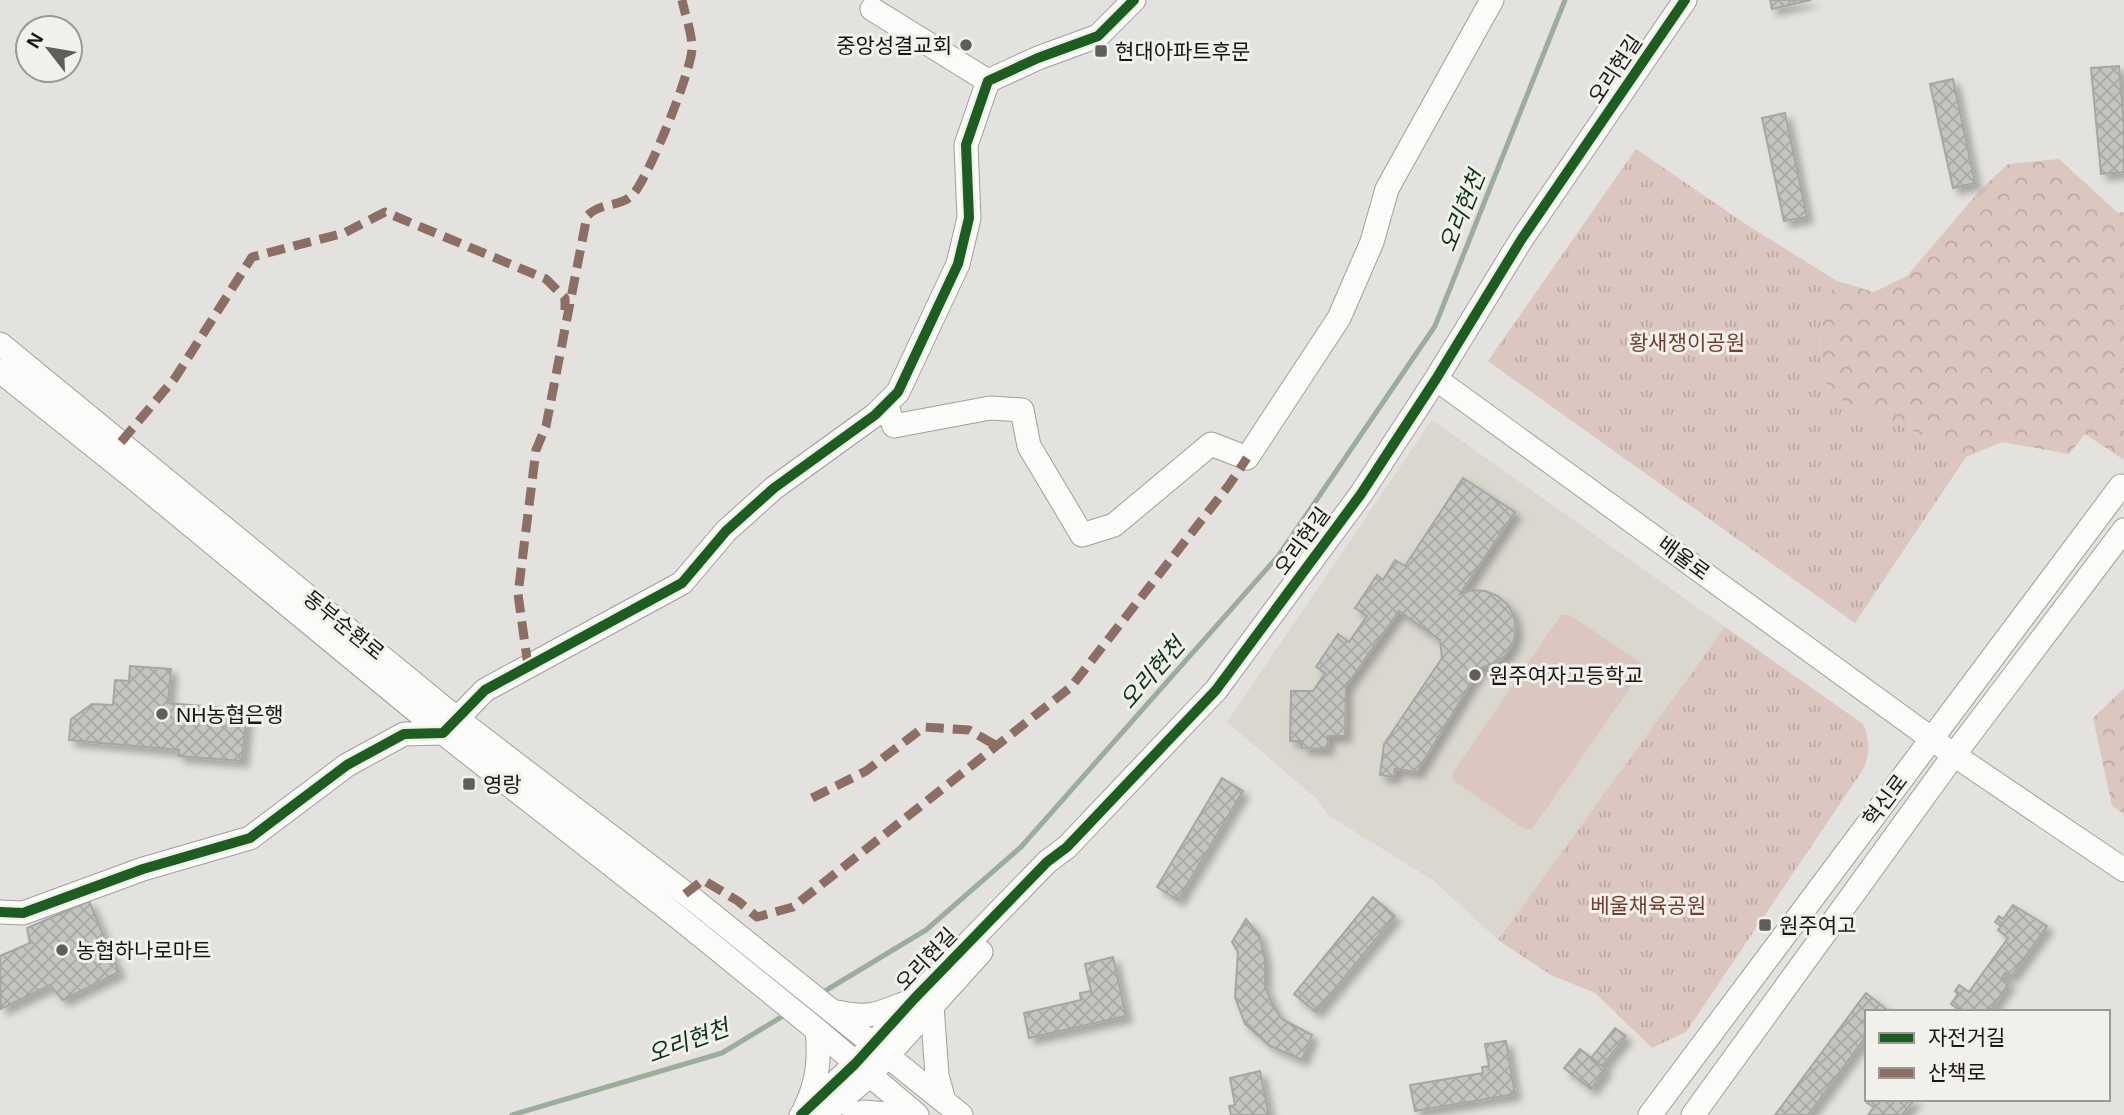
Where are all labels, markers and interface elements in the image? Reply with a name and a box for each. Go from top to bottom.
north arrow [14,14,84,84]
text: N [22,29,47,52]
street label: 오리현길 [1584,31,1646,107]
place label: 중앙성결교회 [836,34,952,57]
marker: 중앙성결교회 [958,37,974,53]
place label: 현대아파트후문 [1115,40,1250,63]
marker: 현대아파트후문 [1093,43,1109,59]
water label: 오리현천 [1434,164,1491,255]
park label: 황새쟁이공원 [1629,331,1745,354]
street label: 오리현길 [1270,503,1334,579]
street label: 배울로 [1654,532,1714,584]
street label: 동부순환로 [299,586,389,664]
water label: 오리현천 [1114,630,1191,713]
place label: 원주여자고등학교 [1489,664,1644,687]
marker: 원주여자고등학교 [1467,667,1483,683]
place label: NH농협은행 [176,703,284,726]
marker: NH농협은행 [154,706,170,722]
street label: 혁신로 [1858,770,1912,830]
place label: 영랑 [483,773,522,796]
marker: 영랑 [461,776,477,792]
park label: 베울채육공원 [1590,894,1706,917]
place label: 원주여고 [1779,914,1856,937]
marker: 원주여고 [1757,917,1773,933]
street label: 오리현길 [891,923,961,995]
place label: 농협하나로마트 [76,939,211,962]
marker: 농협하나로마트 [54,942,70,958]
legend [1865,1010,2110,1101]
water label: 오리현천 [644,1013,735,1068]
text: 자전거길 [1928,1026,2005,1049]
text: 산책로 [1928,1061,1986,1084]

